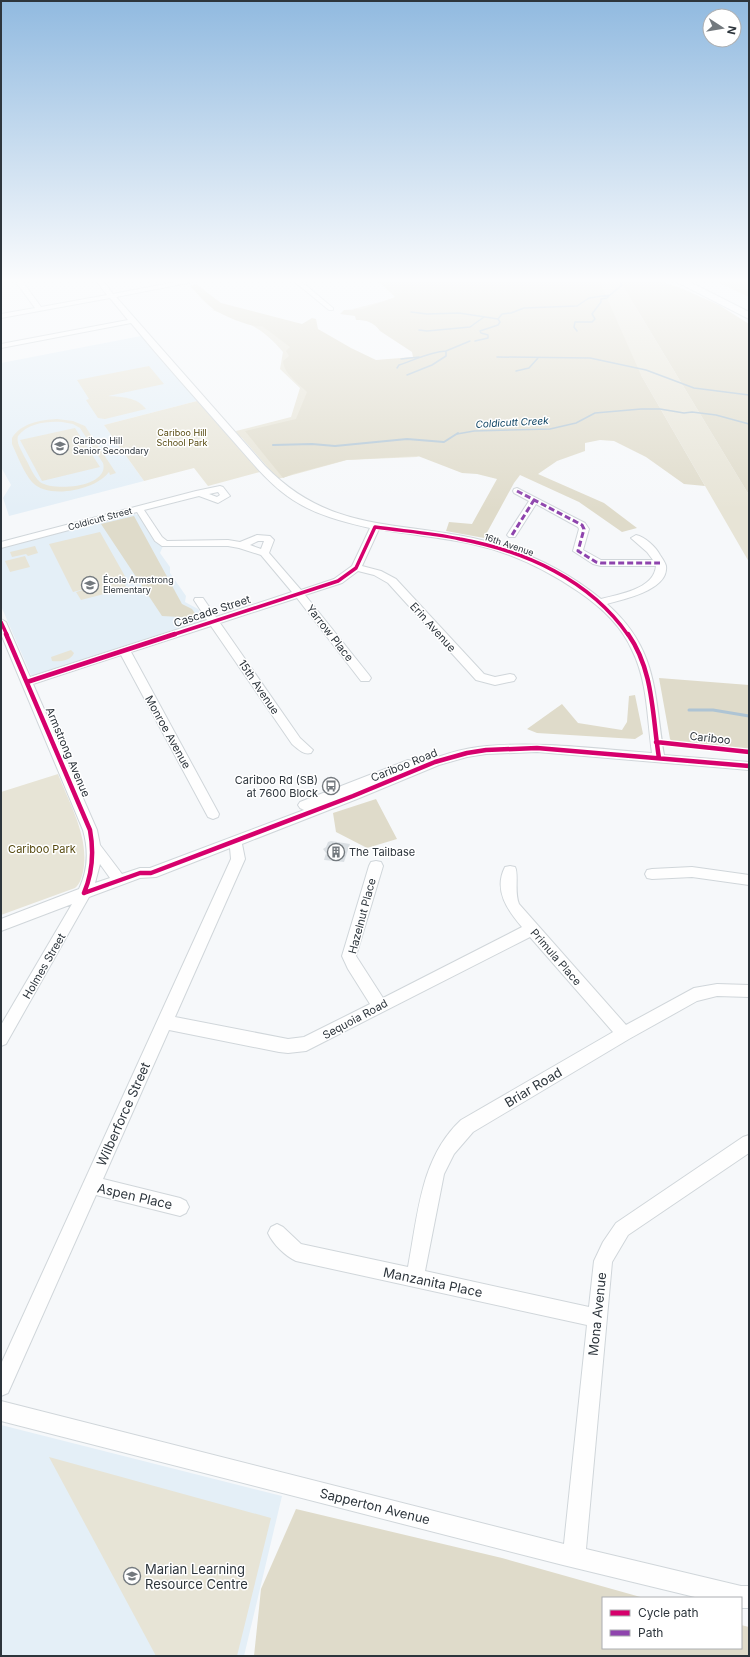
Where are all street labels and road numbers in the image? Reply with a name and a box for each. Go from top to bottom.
street label: Coldicutt Street [67,505,133,532]
street label: 16th Avenue [483,531,535,558]
street label: Cascade Street [172,592,253,630]
street label: Erin Avenue [407,599,459,655]
street label: Yarrow Place [303,602,357,664]
street label: 15th Avenue [236,657,282,717]
street label: Monroe Avenue [142,693,194,771]
street label: Armstrong Avenue [43,705,93,799]
street label: Cariboo [689,729,732,747]
street label: Cariboo Road [369,745,439,785]
street label: Hazelnut Place [345,877,379,955]
street label: Primula Place [528,926,584,988]
street label: Holmes Street [20,930,69,1001]
street label: Sequoia Road [320,996,390,1042]
street label: Wilberforce Street [93,1060,153,1168]
street label: Briar Road [501,1064,565,1110]
street label: Aspen Place [96,1180,174,1212]
street label: Manzanita Place [382,1264,484,1300]
street label: Mona Avenue [585,1271,609,1357]
street label: Sapperton Avenue [318,1485,432,1527]

